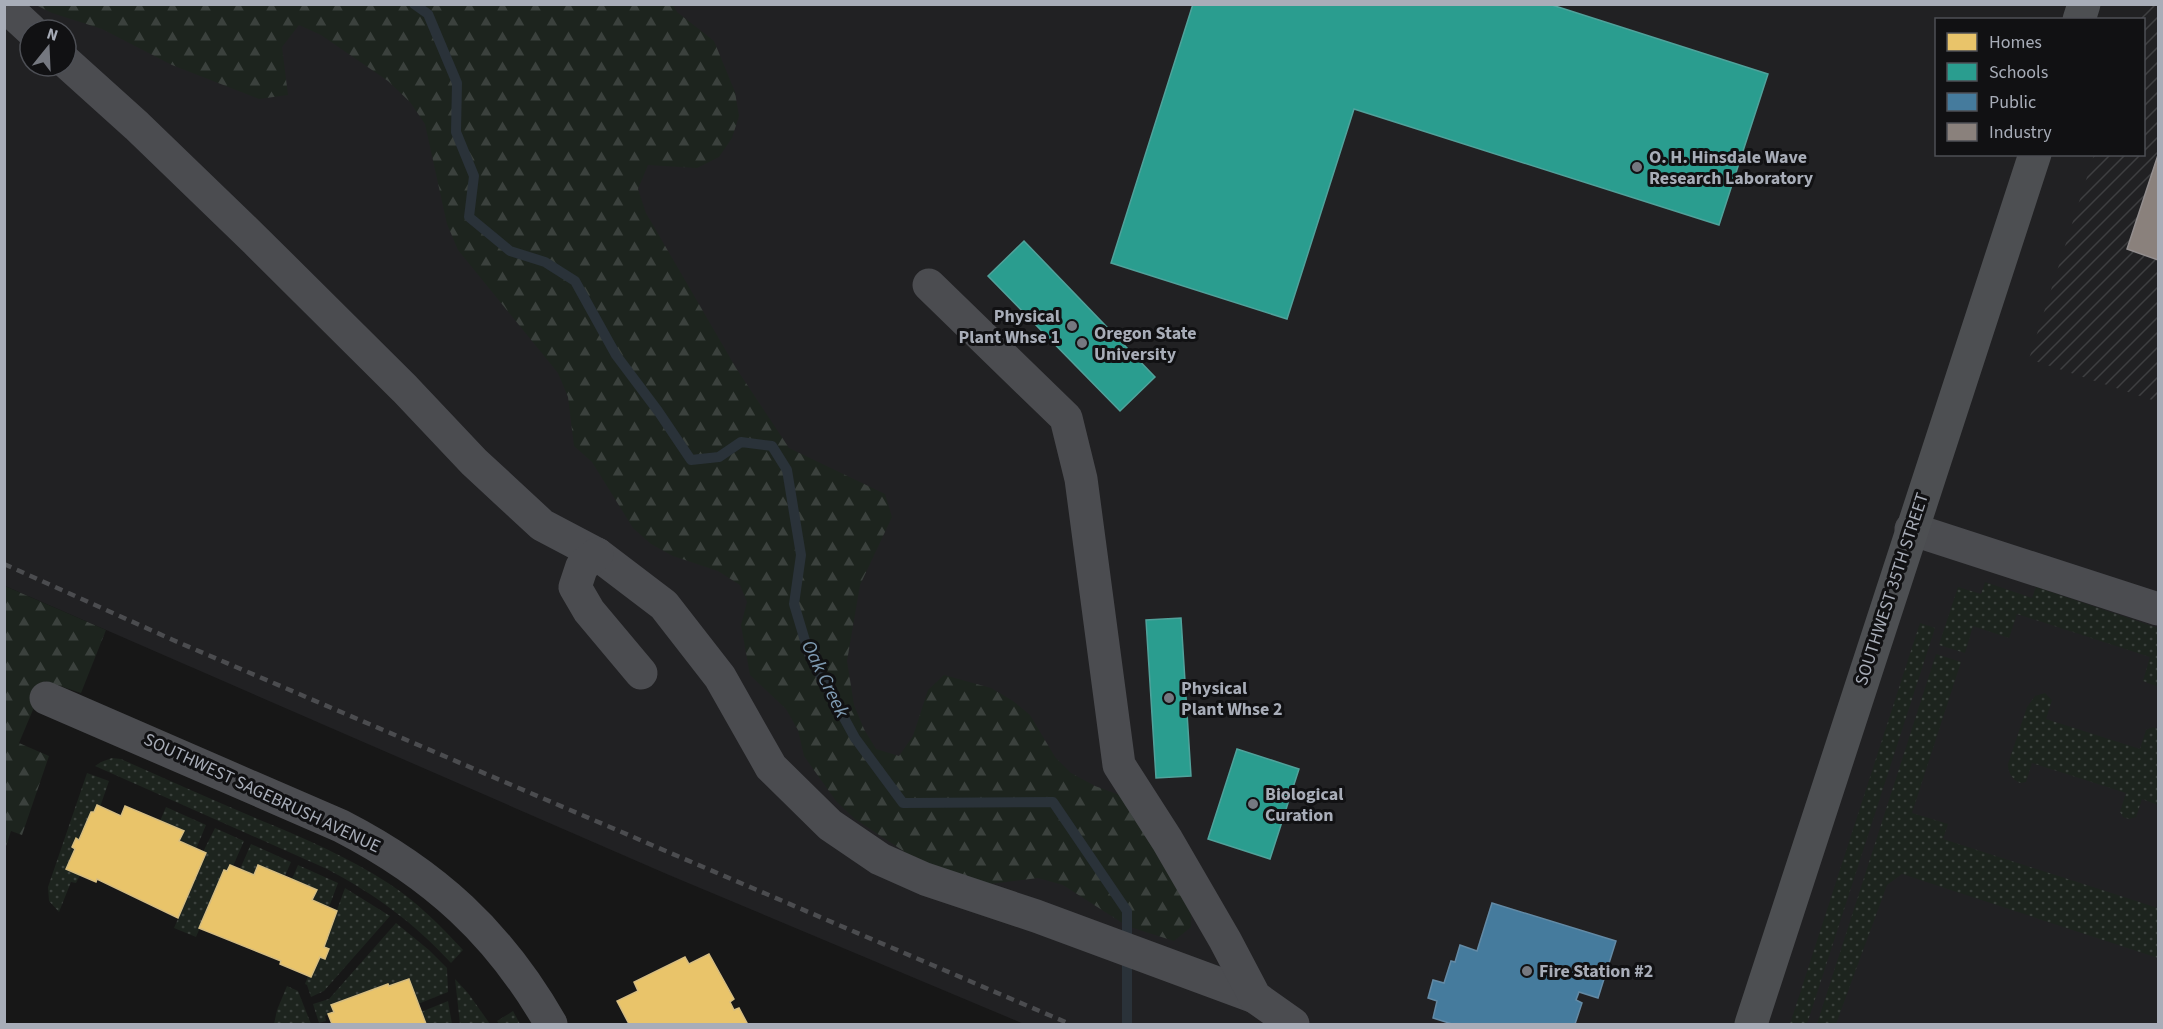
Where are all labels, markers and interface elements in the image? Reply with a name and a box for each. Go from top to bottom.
north arrow [18,18,78,78]
legend [1935,18,2145,156]
text: N [44,23,61,47]
text: Homes [1989,30,2042,55]
text: Schools [1989,60,2048,85]
text: Public [1989,90,2036,115]
text: Industry [1989,120,2052,145]
place label: O. H. Hinsdale Wave Research Laboratory [1649,145,1814,191]
marker: O. H. Hinsdale Wave Research Laboratory [1630,160,1644,174]
place label: Physical Plant Whse 1 [959,304,1060,350]
marker: Physical Plant Whse 1 [1065,319,1079,333]
place label: Oregon State University [1094,321,1197,367]
marker: Oregon State University [1075,336,1089,350]
street label: SOUTHWEST 35TH STREET [1849,489,1935,689]
water label: Oak Creek [794,635,856,723]
place label: Physical Plant Whse 2 [1181,676,1282,722]
marker: Physical Plant Whse 2 [1162,691,1176,705]
street label: SOUTHWEST SAGEBRUSH AVENUE [139,727,385,859]
place label: Biological Curation [1265,782,1343,828]
marker: Biological Curation [1246,797,1260,811]
place label: Fire Station #2 [1539,959,1653,984]
marker: Fire Station #2 [1520,964,1534,978]

